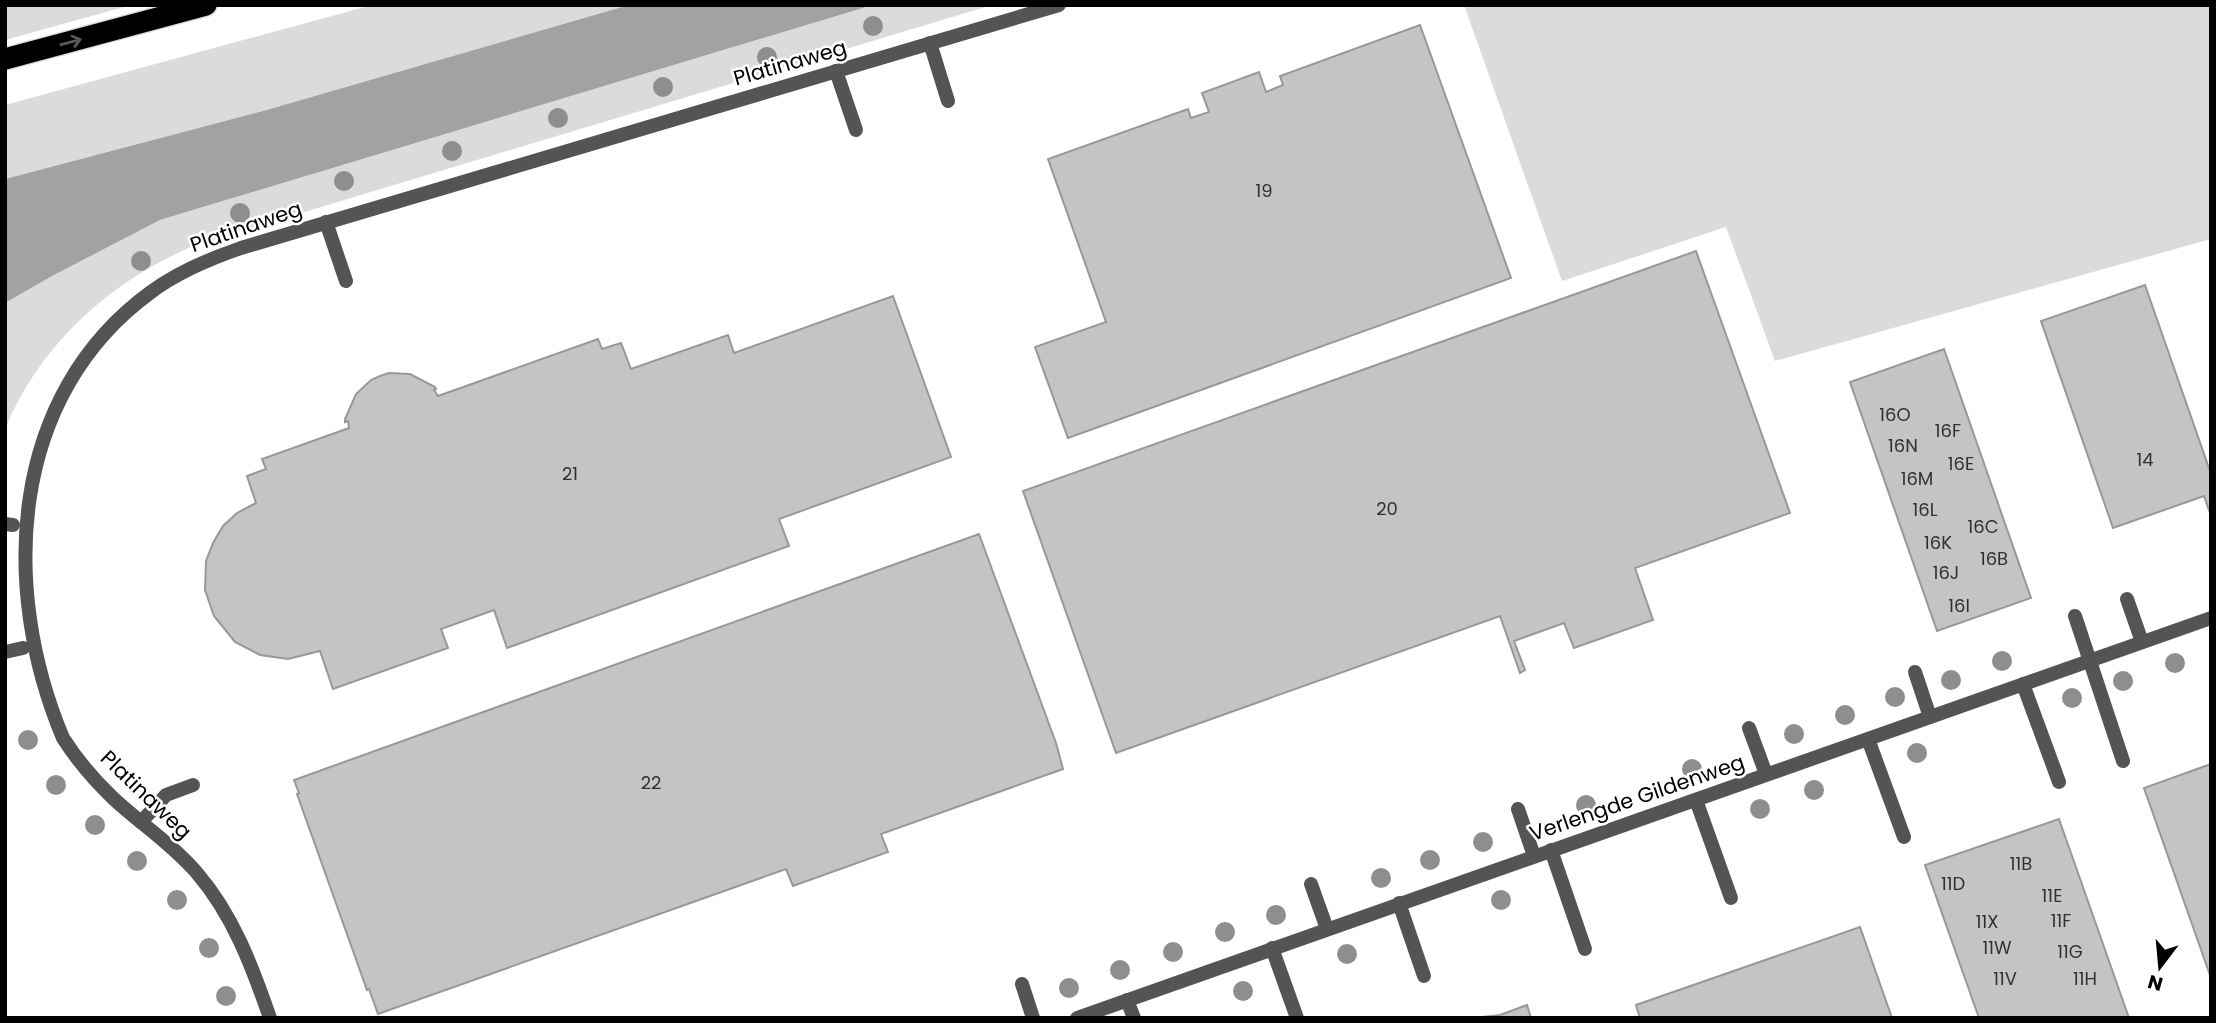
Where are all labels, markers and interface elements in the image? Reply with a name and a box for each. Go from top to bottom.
street label: Platinaweg [730,33,850,93]
one-way arrow [59,35,82,48]
house number: 19 [1255,178,1273,203]
street label: Platinaweg [186,194,306,259]
house number: 16O [1879,402,1911,427]
house number: 16F [1935,418,1961,443]
house number: 16N [1888,433,1918,458]
house number: 14 [2136,447,2154,472]
house number: 16E [1948,451,1974,476]
house number: 21 [562,461,578,486]
house number: 16M [1901,466,1933,491]
house number: 20 [1376,496,1398,521]
house number: 16L [1913,497,1938,522]
house number: 16C [1967,514,1999,539]
house number: 16K [1924,530,1952,555]
house number: 16B [1980,546,2008,571]
house number: 16J [1933,560,1959,585]
house number: 16I [1948,593,1970,618]
street label: Platinaweg [94,744,198,846]
street label: Verlengde Gildenweg [1526,747,1748,848]
house number: 22 [641,770,661,795]
house number: 11B [2010,851,2032,876]
house number: 11D [1941,871,1965,896]
house number: 11E [2042,883,2062,908]
house number: 11F [2051,908,2071,933]
house number: 11X [1976,909,1998,934]
north arrow [2125,932,2195,1002]
house number: 11W [1982,935,2012,960]
house number: 11G [2057,939,2083,964]
house number: 11V [1993,966,2017,991]
house number: 11H [2073,966,2097,991]
text: N [2145,968,2166,998]

